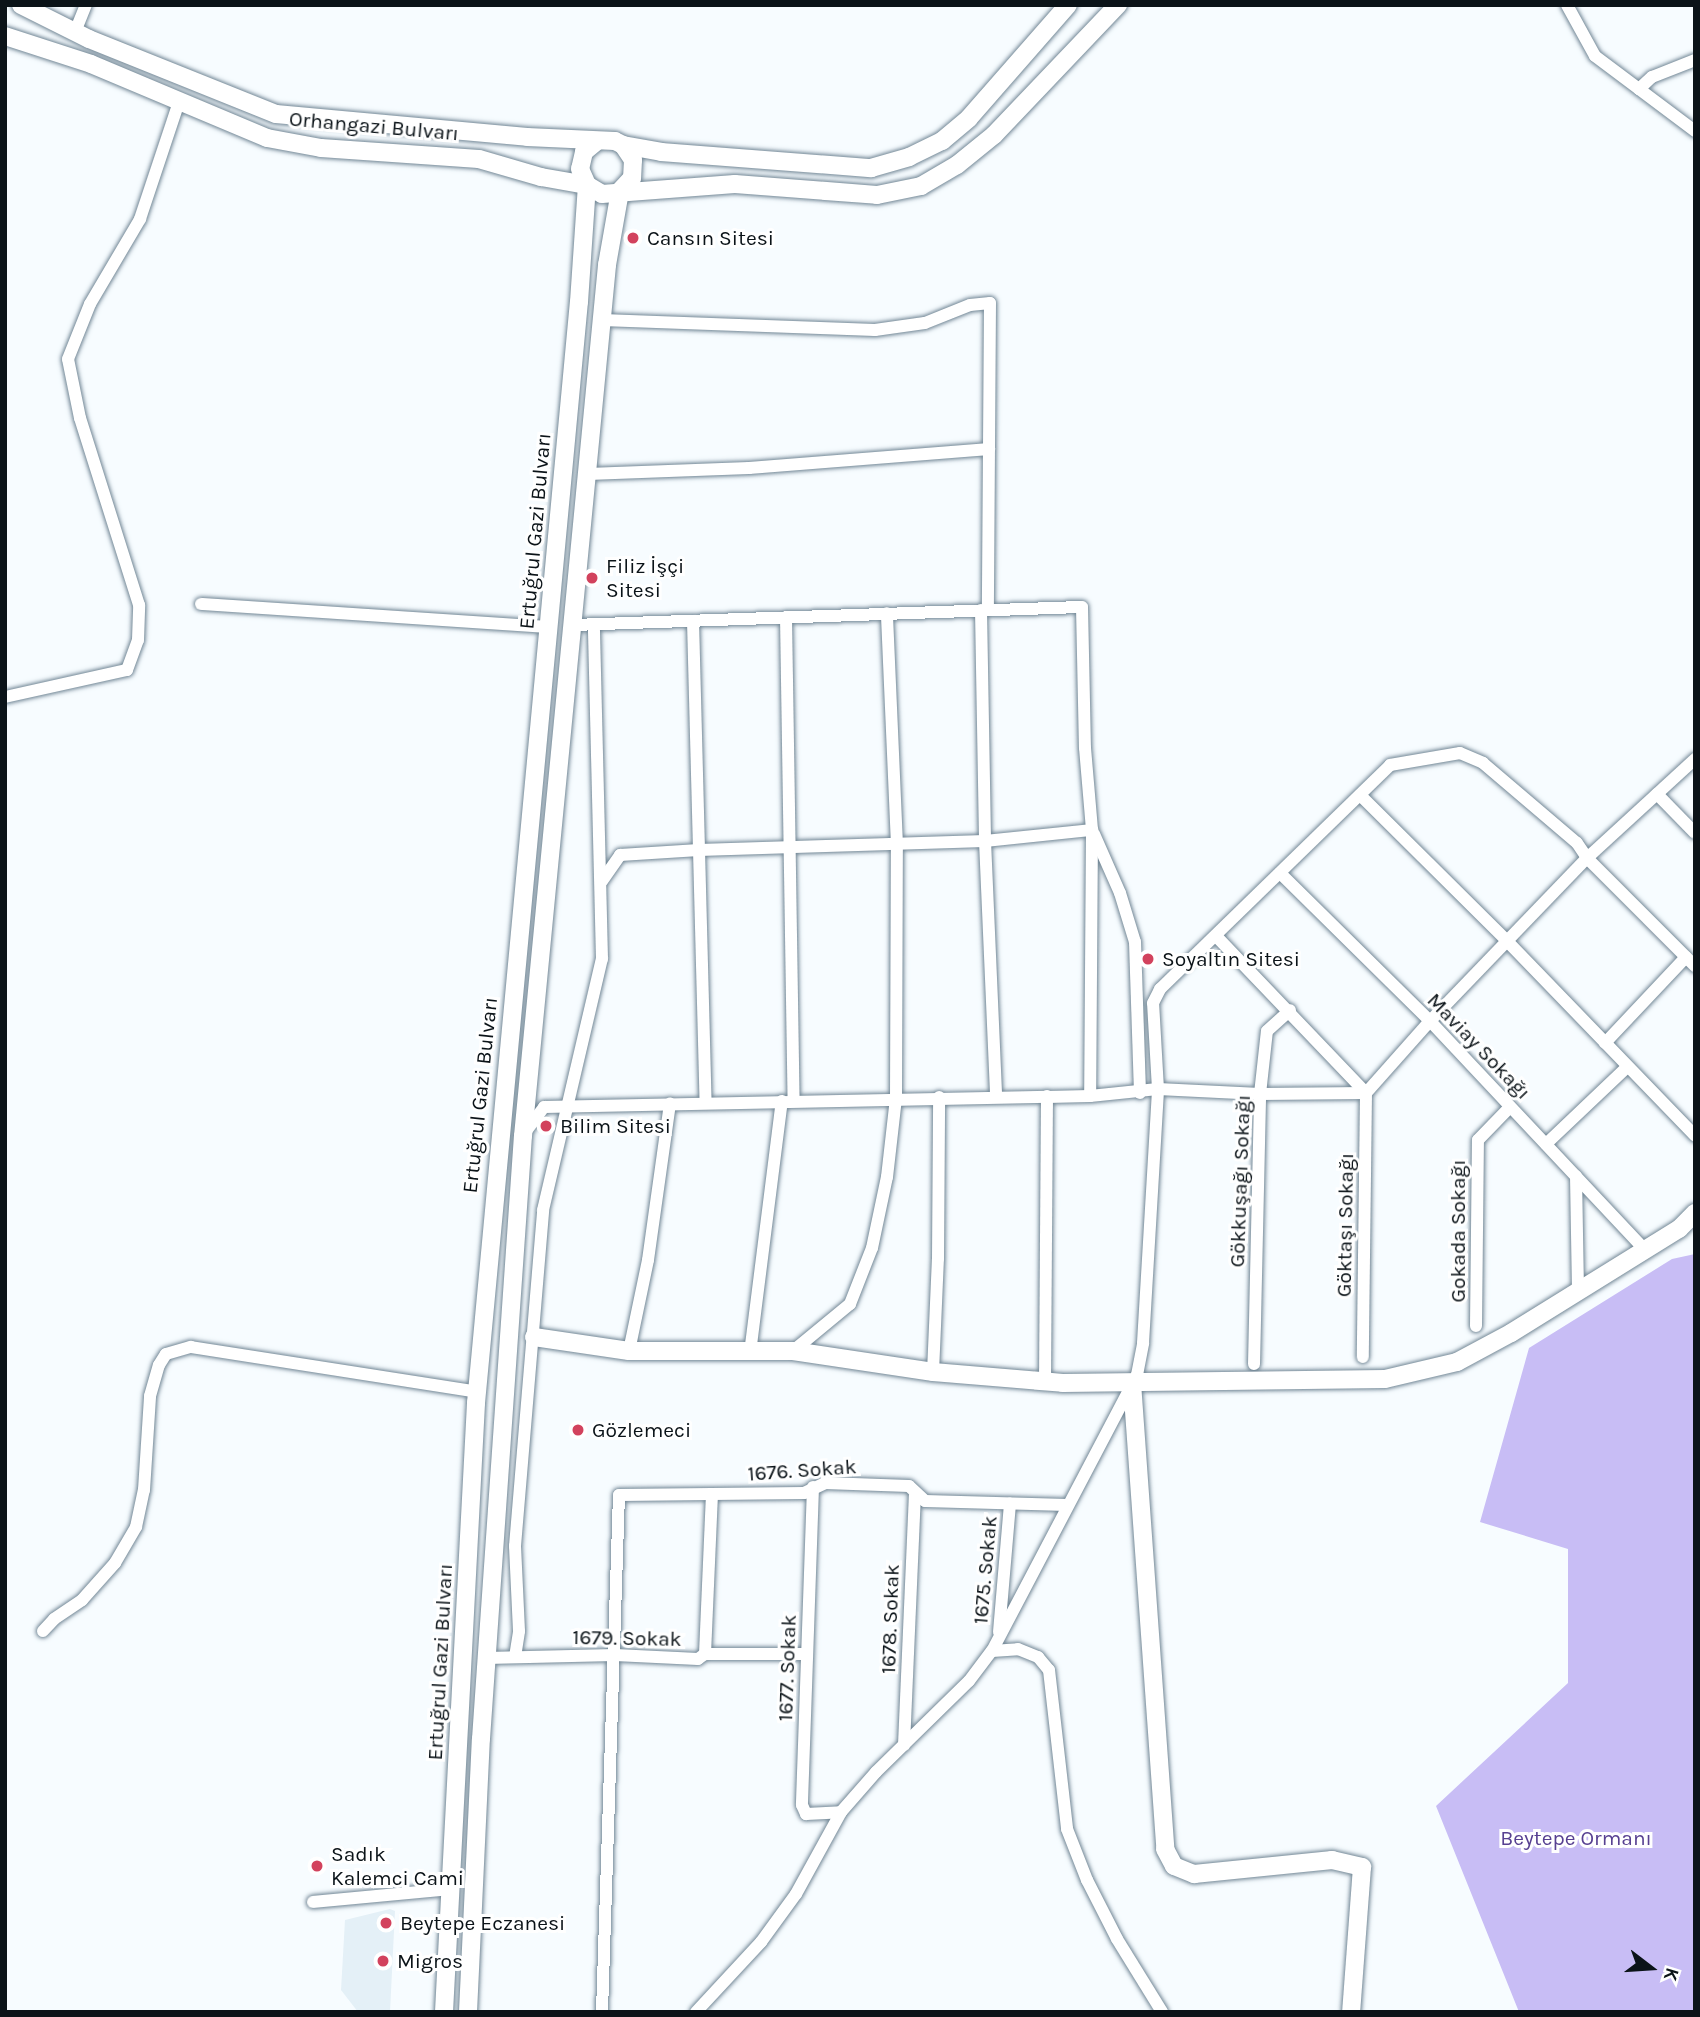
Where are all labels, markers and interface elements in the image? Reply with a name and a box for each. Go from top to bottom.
street label: Orhangazi Bulvarı [288,106,460,146]
place label: Cansın Sitesi [647,225,774,251]
marker: Cansın Sitesi [625,230,641,246]
street label: Ertuğrul Gazi Bulvarı [514,432,556,630]
place label: Filiz İşçi Sitesi [606,553,684,603]
marker: Filiz İşçi Sitesi [584,570,600,586]
place label: Soyaltın Sitesi [1162,946,1300,972]
marker: Soyaltın Sitesi [1140,951,1156,967]
street label: Maviay Sokağı [1422,988,1536,1104]
street label: Ertuğrul Gazi Bulvarı [457,996,503,1194]
street label: Gökkuşağı Sokağı [1224,1094,1256,1268]
place label: Bilim Sitesi [560,1113,671,1139]
marker: Bilim Sitesi [538,1118,554,1134]
street label: Göktaşı Sokağı [1331,1153,1359,1297]
street label: Gokada Sokağı [1445,1159,1471,1303]
place label: Gözlemeci [592,1417,691,1443]
marker: Gözlemeci [570,1422,586,1438]
street label: 1676. Sokak [747,1454,857,1486]
street label: 1675. Sokak [968,1515,1002,1625]
street label: Ertuğrul Gazi Bulvarı [422,1563,458,1761]
street label: 1678. Sokak [875,1564,905,1674]
street label: 1677. Sokak [773,1614,801,1722]
street label: 1679. Sokak [572,1624,682,1652]
park label: Beytepe Ormanı [1500,1825,1652,1851]
place label: Sadık Kalemci Cami [331,1841,464,1891]
marker: Sadık Kalemci Cami [309,1858,325,1874]
place label: Beytepe Eczanesi [400,1910,565,1936]
marker: Beytepe Eczanesi [378,1915,394,1931]
north arrow [1616,1933,1686,2003]
place label: Migros [397,1948,463,1974]
marker: Migros [375,1953,391,1969]
text: K [1659,1965,1683,1983]

